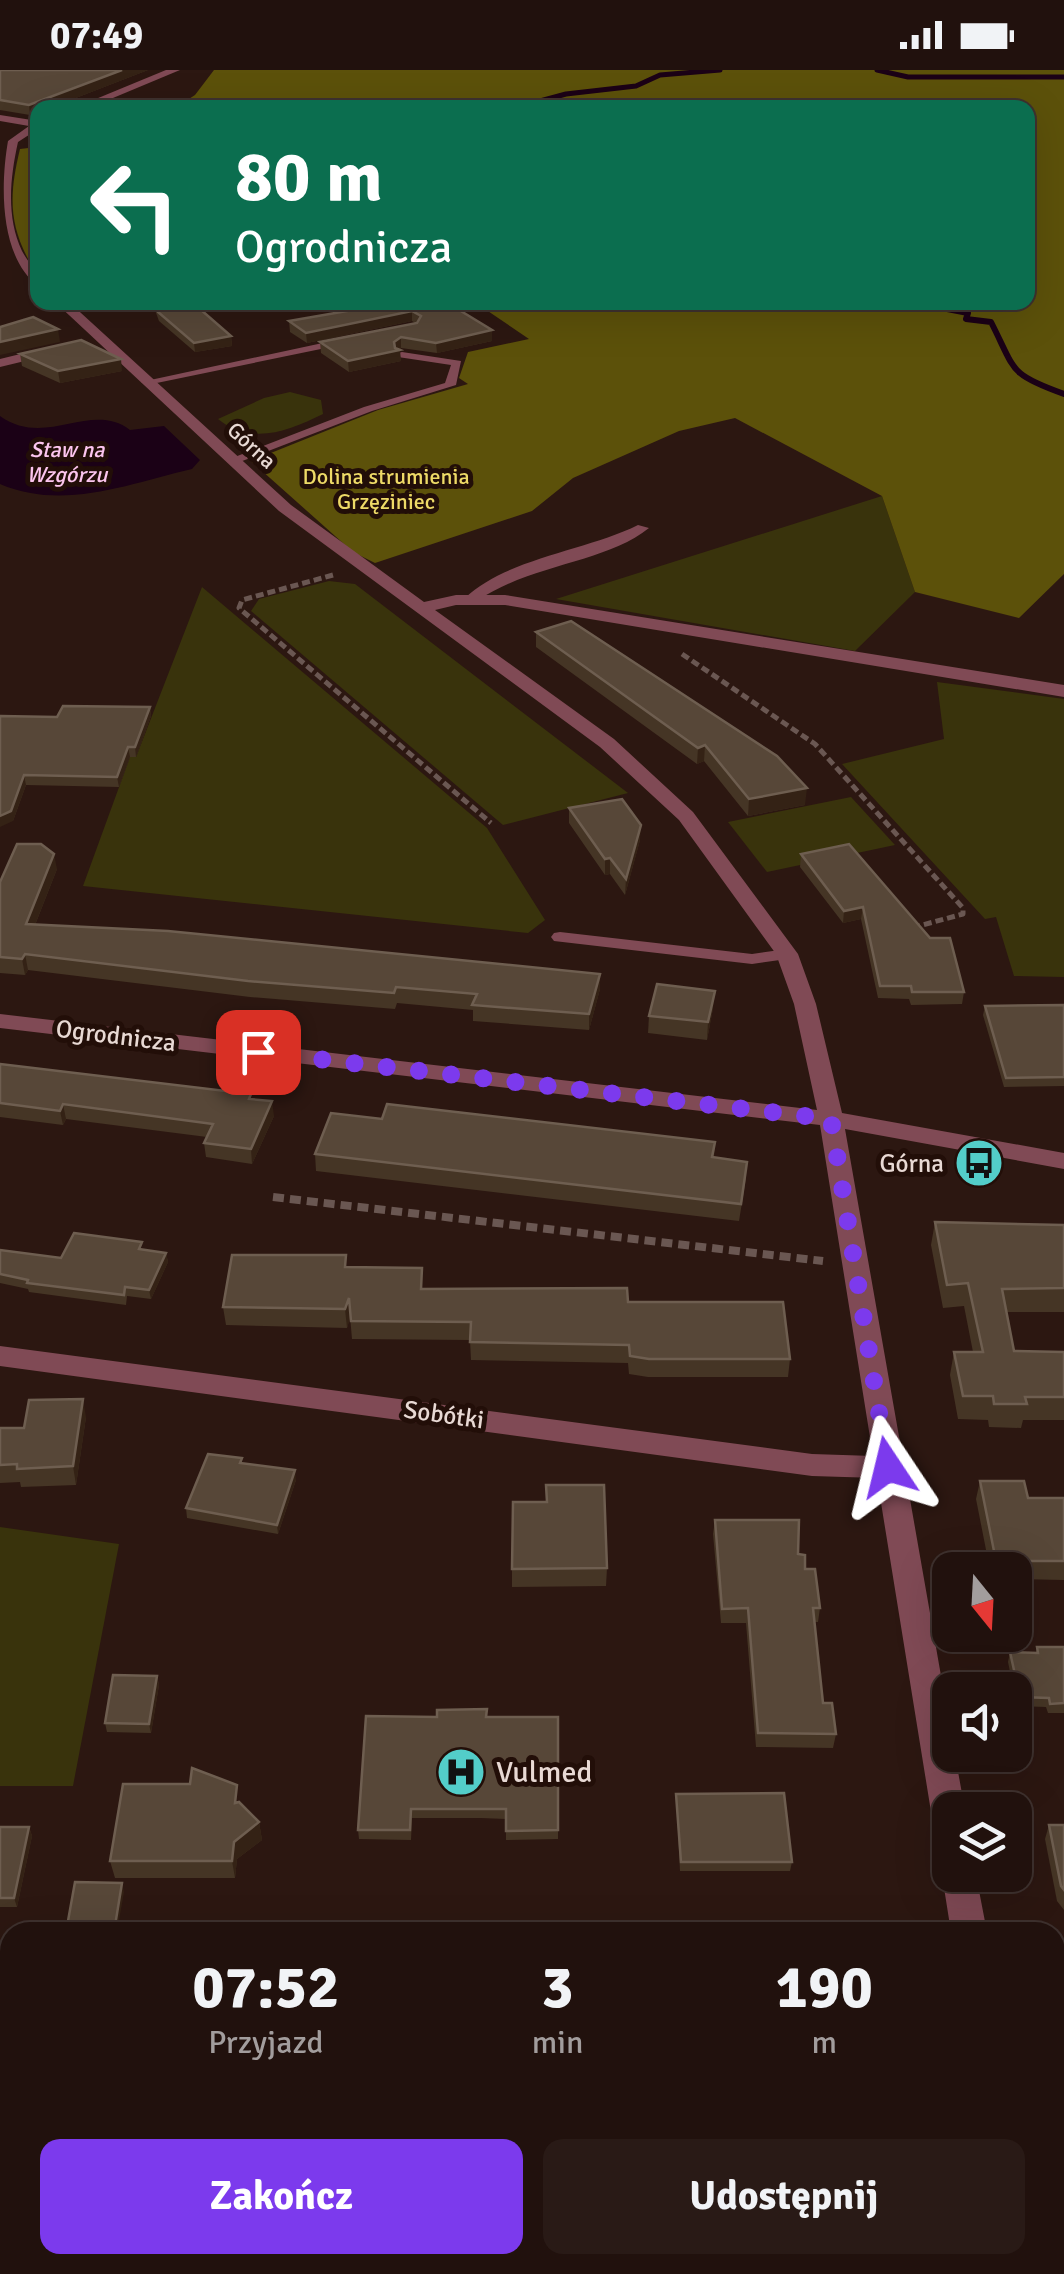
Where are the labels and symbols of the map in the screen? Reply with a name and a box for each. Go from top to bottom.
street label: Górna [222,416,282,475]
water label: Staw na Wzgórzu [27,436,109,488]
park label: Dolina strumienia Grzęziniec [302,463,470,515]
pin [216,1010,301,1095]
street label: Ogrodnicza [54,1013,178,1058]
bus stop icon: Górna [953,1137,1005,1189]
place label: Górna [879,1148,944,1179]
street label: Sobótki [402,1394,486,1435]
position arrow [836,1415,940,1519]
north arrow [932,1552,1032,1652]
hospital icon: Vulmed [435,1746,487,1798]
place label: Vulmed [496,1754,592,1791]

